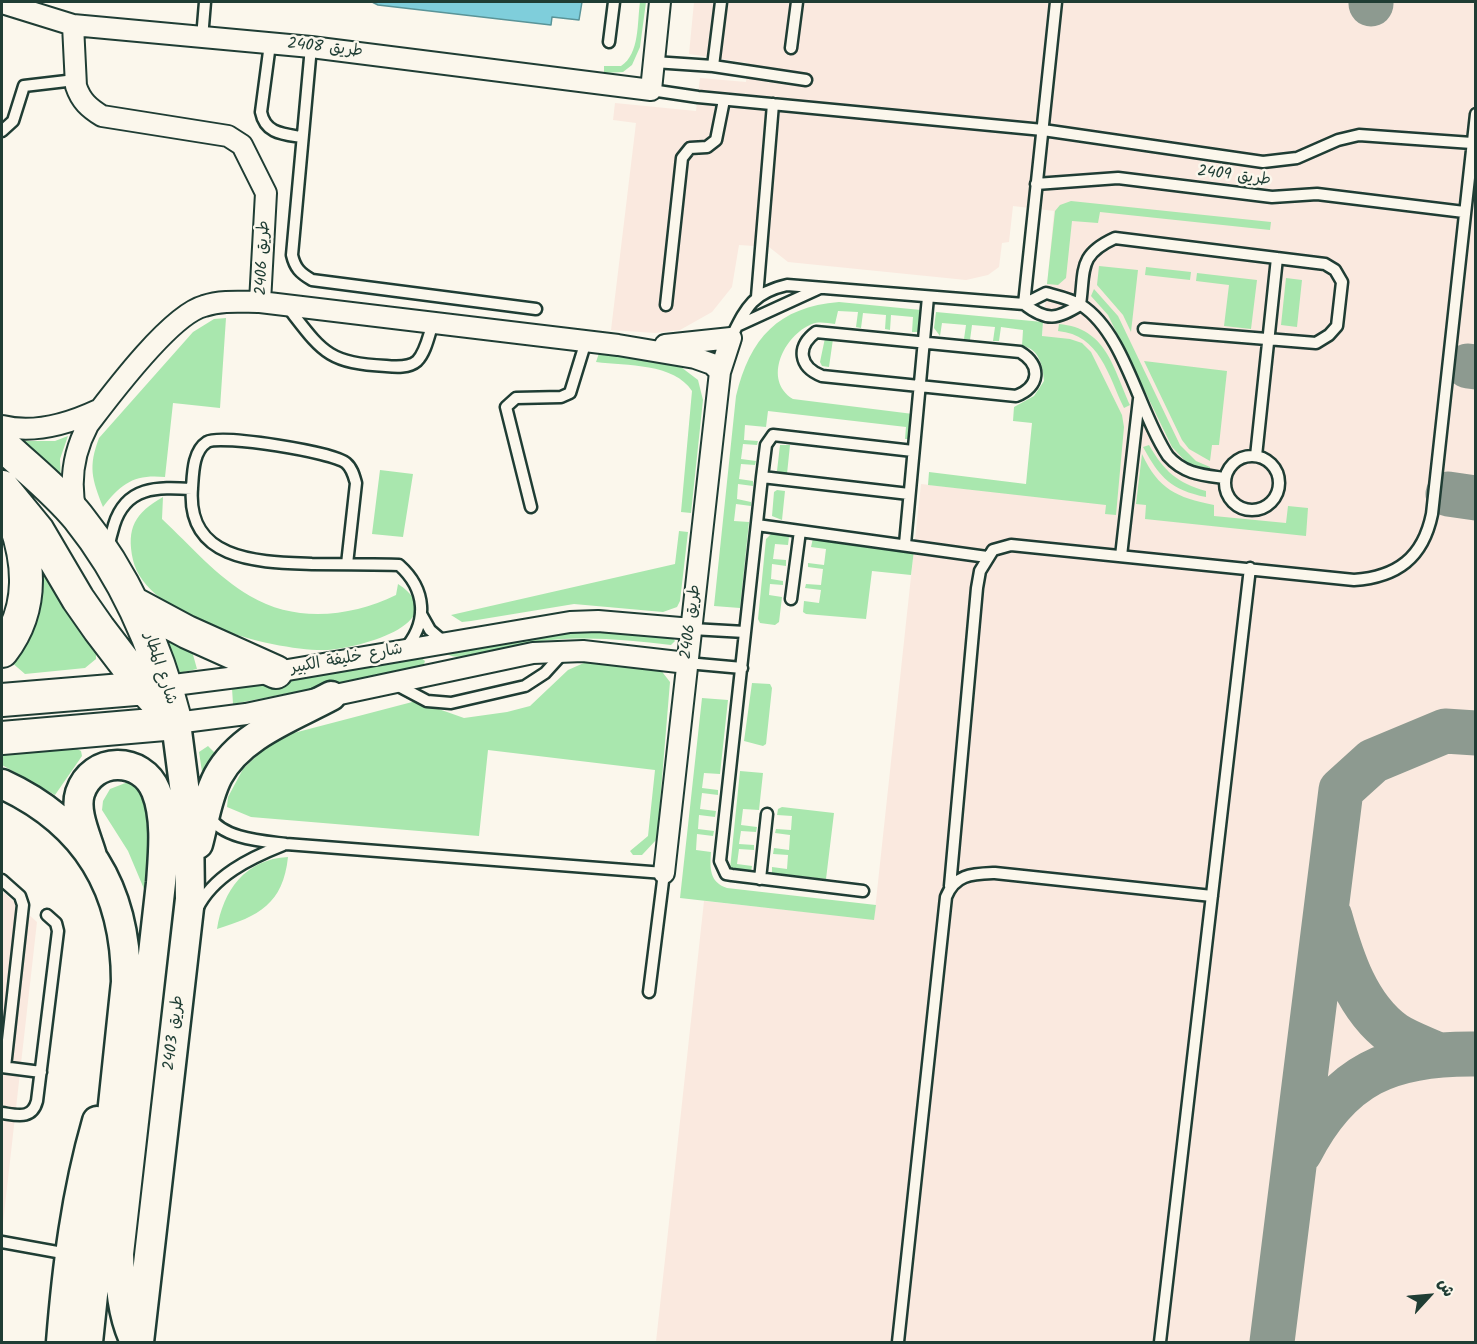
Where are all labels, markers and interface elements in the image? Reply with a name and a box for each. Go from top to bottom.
street label: طريق 2408 [286,35,364,63]
street label: طريق 2409 [1196,163,1272,191]
street label: طريق 2406 [253,220,275,296]
street label: طريق 2406 [678,584,706,660]
street label: شارع المطار [138,631,180,707]
street label: شارع خليفة الكبير [289,641,405,679]
street label: طريق 2403 [161,994,189,1072]
north arrow [1399,1266,1459,1326]
text: ش [1431,1274,1461,1301]

